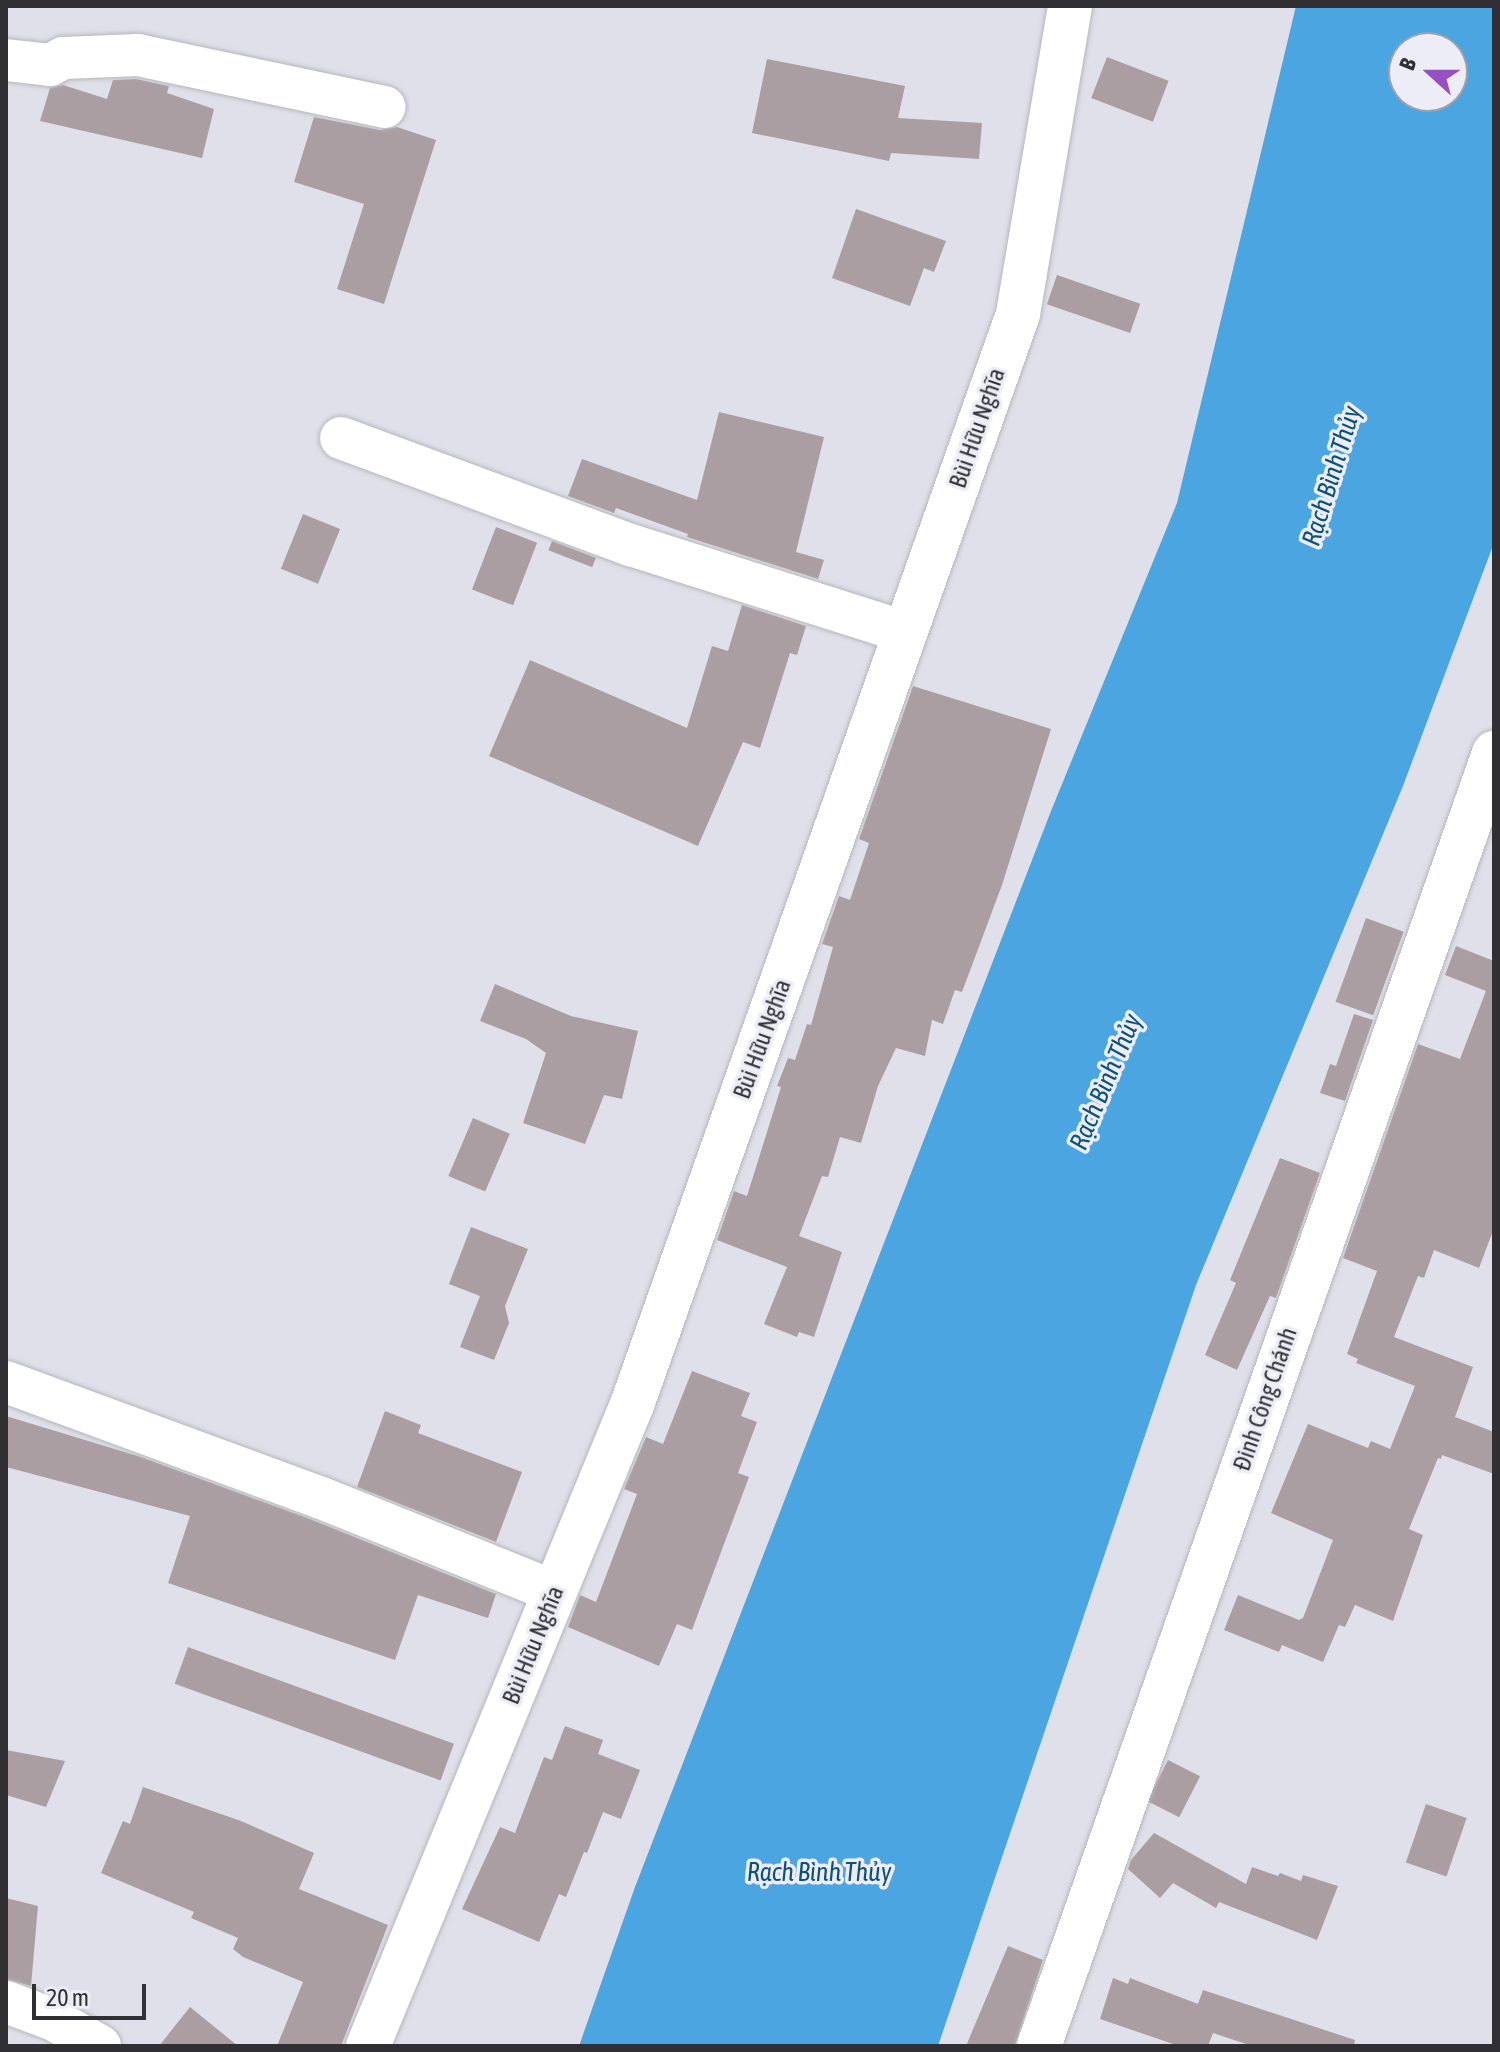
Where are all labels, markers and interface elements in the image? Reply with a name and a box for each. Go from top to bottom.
north arrow [1388,32,1468,112]
text: B [1393,55,1421,74]
street label: Bùi Hữu Nghĩa [943,364,1011,492]
water label: Rạch Bình Thủy [1296,402,1368,550]
street label: Bùi Hữu Nghĩa [727,975,797,1103]
water label: Rạch Bình Thủy [1063,1009,1149,1155]
street label: Đinh Công Chánh [1227,1324,1303,1474]
street label: Bùi Hữu Nghĩa [496,1582,570,1708]
water label: Rạch Bình Thủy [747,1857,891,1889]
scale bar [36,1968,150,2018]
text: 20 m [46,1984,89,2011]

